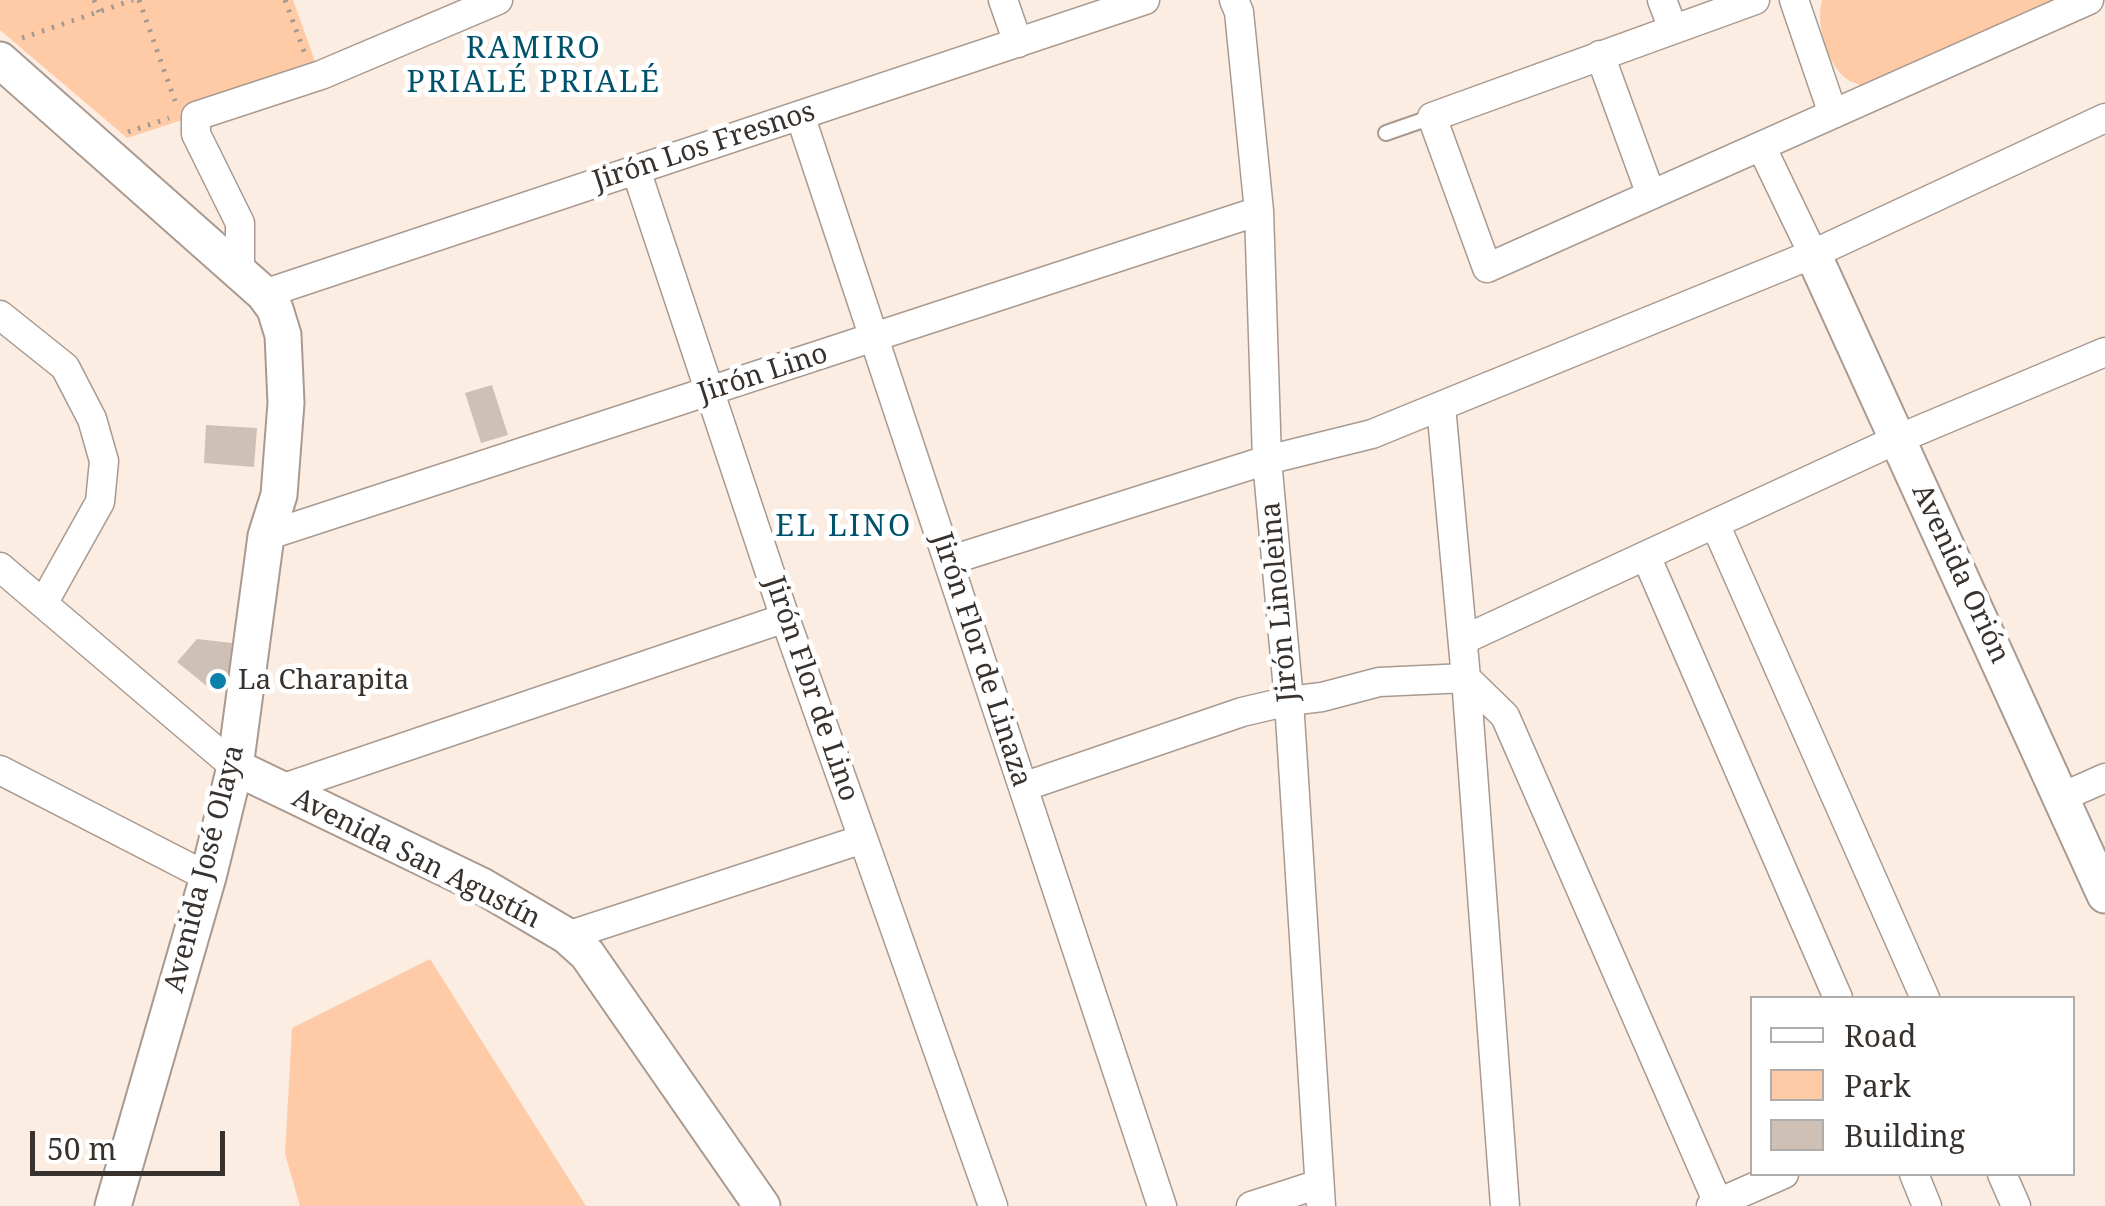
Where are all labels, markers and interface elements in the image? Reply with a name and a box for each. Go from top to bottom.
district label: RAMIRO PRIALÉ PRIALÉ [407,31,661,102]
street label: Jirón Los Fresnos [589,95,819,199]
street label: Jirón Lino [694,337,832,411]
street label: Avenida Orión [1904,479,2016,669]
street label: Jirón Linoleina [1255,501,1305,703]
district label: EL LINO [775,509,913,545]
street label: Jirón Flor de Linaza [924,529,1038,791]
street label: Jirón Flor de Lino [757,572,865,806]
place label: La Charapita [238,664,409,698]
marker: La Charapita [207,670,229,692]
street label: Avenida José Olaya [158,742,252,996]
street label: Avenida San Agustín [286,782,546,936]
legend [1750,996,2075,1176]
text: Road [1844,1015,1916,1056]
text: Park [1844,1065,1911,1106]
scale bar [35,1111,230,1173]
text: Building [1844,1115,1965,1156]
text: 50 m [47,1128,117,1169]

